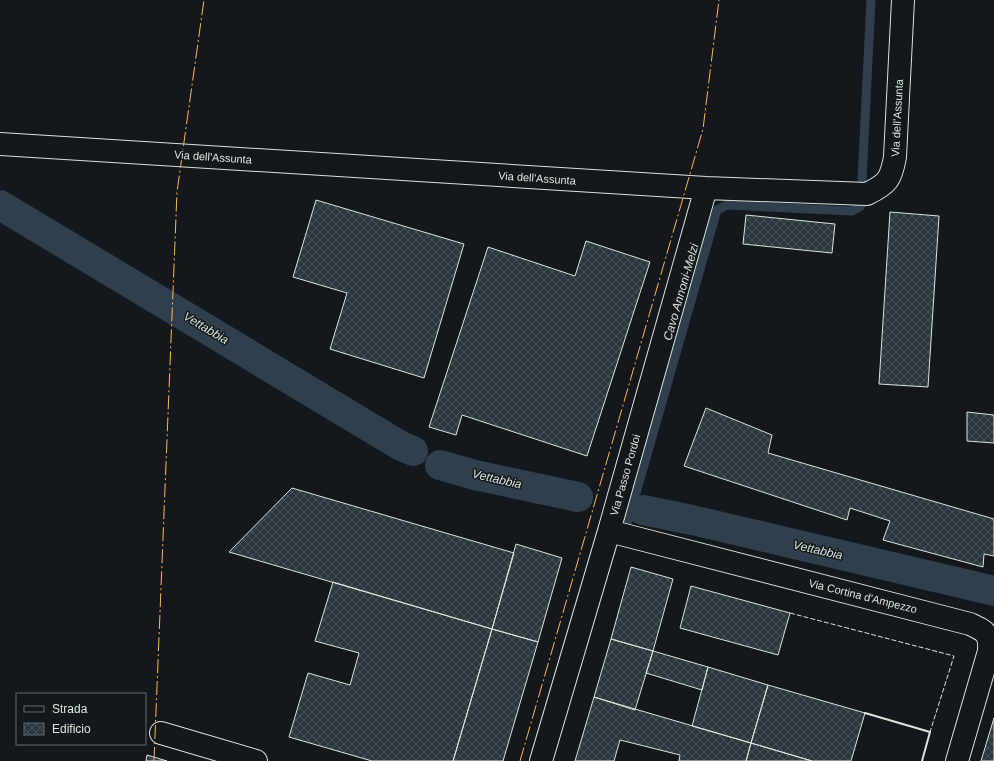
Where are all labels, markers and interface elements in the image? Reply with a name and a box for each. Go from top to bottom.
street label: Via dell'Assunta [889,78,905,157]
street label: Via dell'Assunta [174,148,253,166]
street label: Via dell'Assunta [498,169,577,187]
water label: Cavo Annoni-Melzi [660,242,702,342]
water label: Vettabbia [181,309,231,347]
street label: Via Passo Pordoi [608,433,642,517]
water label: Vettabbia [471,467,523,492]
water label: Vettabbia [792,538,844,563]
street label: Via Cortina d'Ampezzo [808,577,918,615]
legend [16,693,146,745]
text: Strada [52,702,88,716]
text: Edificio [52,722,91,736]

